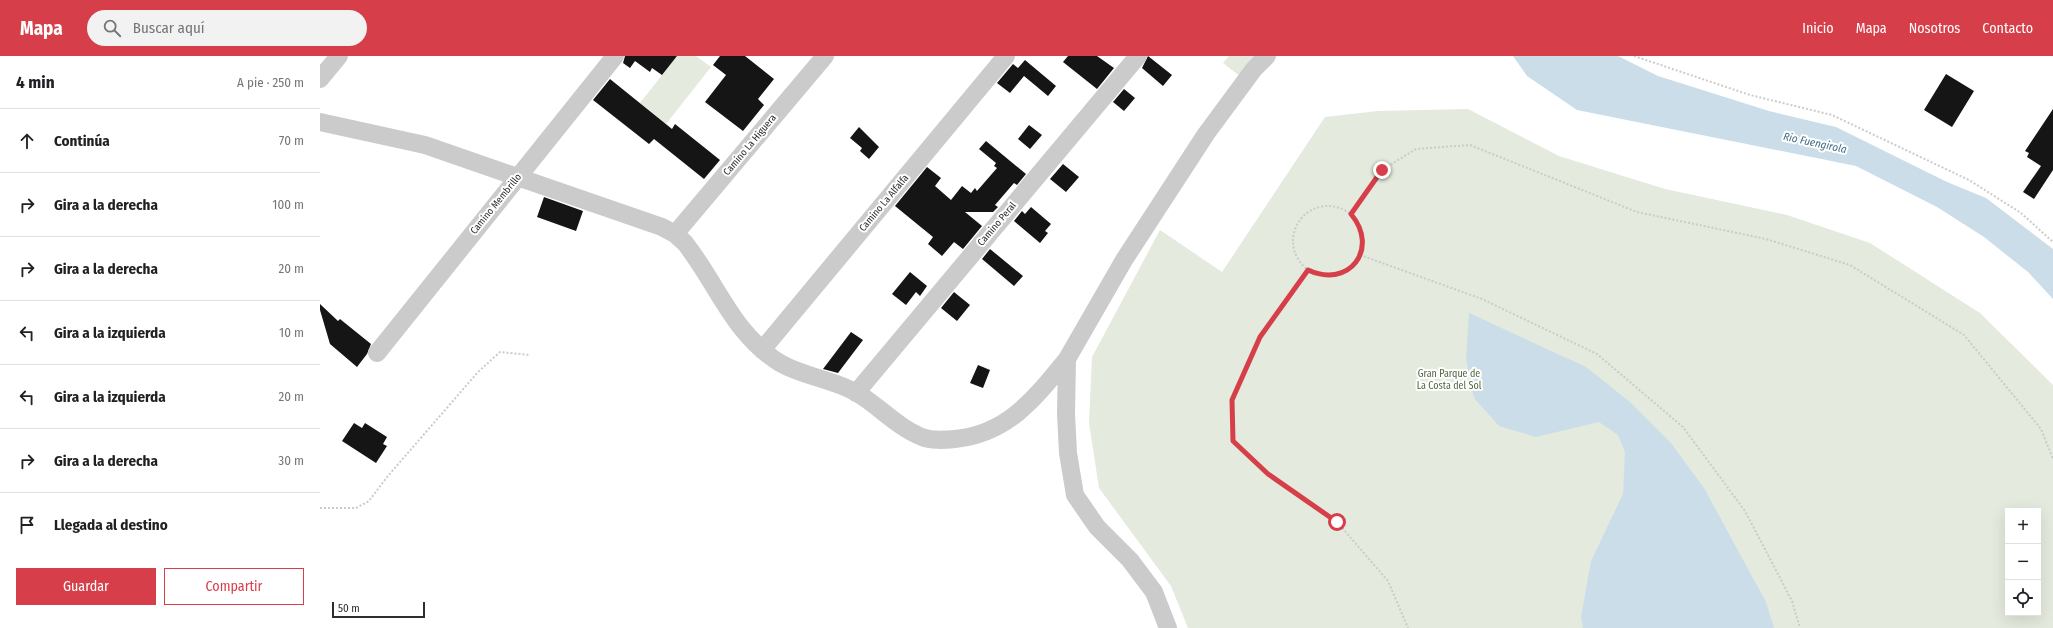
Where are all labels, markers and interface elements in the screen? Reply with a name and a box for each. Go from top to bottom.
search box [87,10,367,46]
text: Mapa [20,17,63,40]
icon: search [101,17,123,39]
text: Buscar aquí [133,19,205,37]
text: Inicio [1802,20,1834,37]
text: Mapa [1856,20,1887,37]
text: Nosotros [1909,20,1960,37]
text: Contacto [1982,20,2033,37]
text: 4 min [16,72,55,93]
text: A pie · 250 m [237,75,304,90]
street label: Camino La Higuera [721,112,779,178]
icon: ahead [16,130,38,152]
water label: Rio Fuengirola [1782,130,1848,156]
text: Continúa [54,132,110,150]
text: 70 m [279,133,304,148]
route end [1373,161,1391,179]
street label: Camino Membrillo [468,171,524,237]
street label: Camino La Alfalfa [857,172,911,234]
icon: right [16,194,38,216]
text: Gira a la derecha [54,196,158,214]
text: 100 m [272,197,304,212]
street label: Camino Peral [975,199,1019,248]
icon: right [16,258,38,280]
text: Gira a la derecha [54,260,158,278]
text: 20 m [278,261,304,276]
icon: left [16,322,38,344]
text: Gira a la izquierda [54,324,166,342]
text: 10 m [279,325,304,340]
park label: Gran Parque de La Costa del Sol [1417,368,1482,392]
icon: left [16,386,38,408]
text: Gira a la izquierda [54,388,166,406]
text: 20 m [278,389,304,404]
icon: right [16,450,38,472]
text: Gira a la derecha [54,452,158,470]
text: 30 m [278,453,304,468]
map controls [2005,508,2041,616]
button: + [2005,508,2041,544]
route start [1328,513,1346,531]
icon: arrive [16,514,38,536]
text: Llegada al destino [54,516,168,534]
button: − [2005,544,2041,580]
button: Guardar [16,568,156,605]
button: Compartir [164,568,304,605]
button: locate [2005,580,2041,616]
scale bar [332,600,425,619]
text: 50 m [338,602,360,615]

